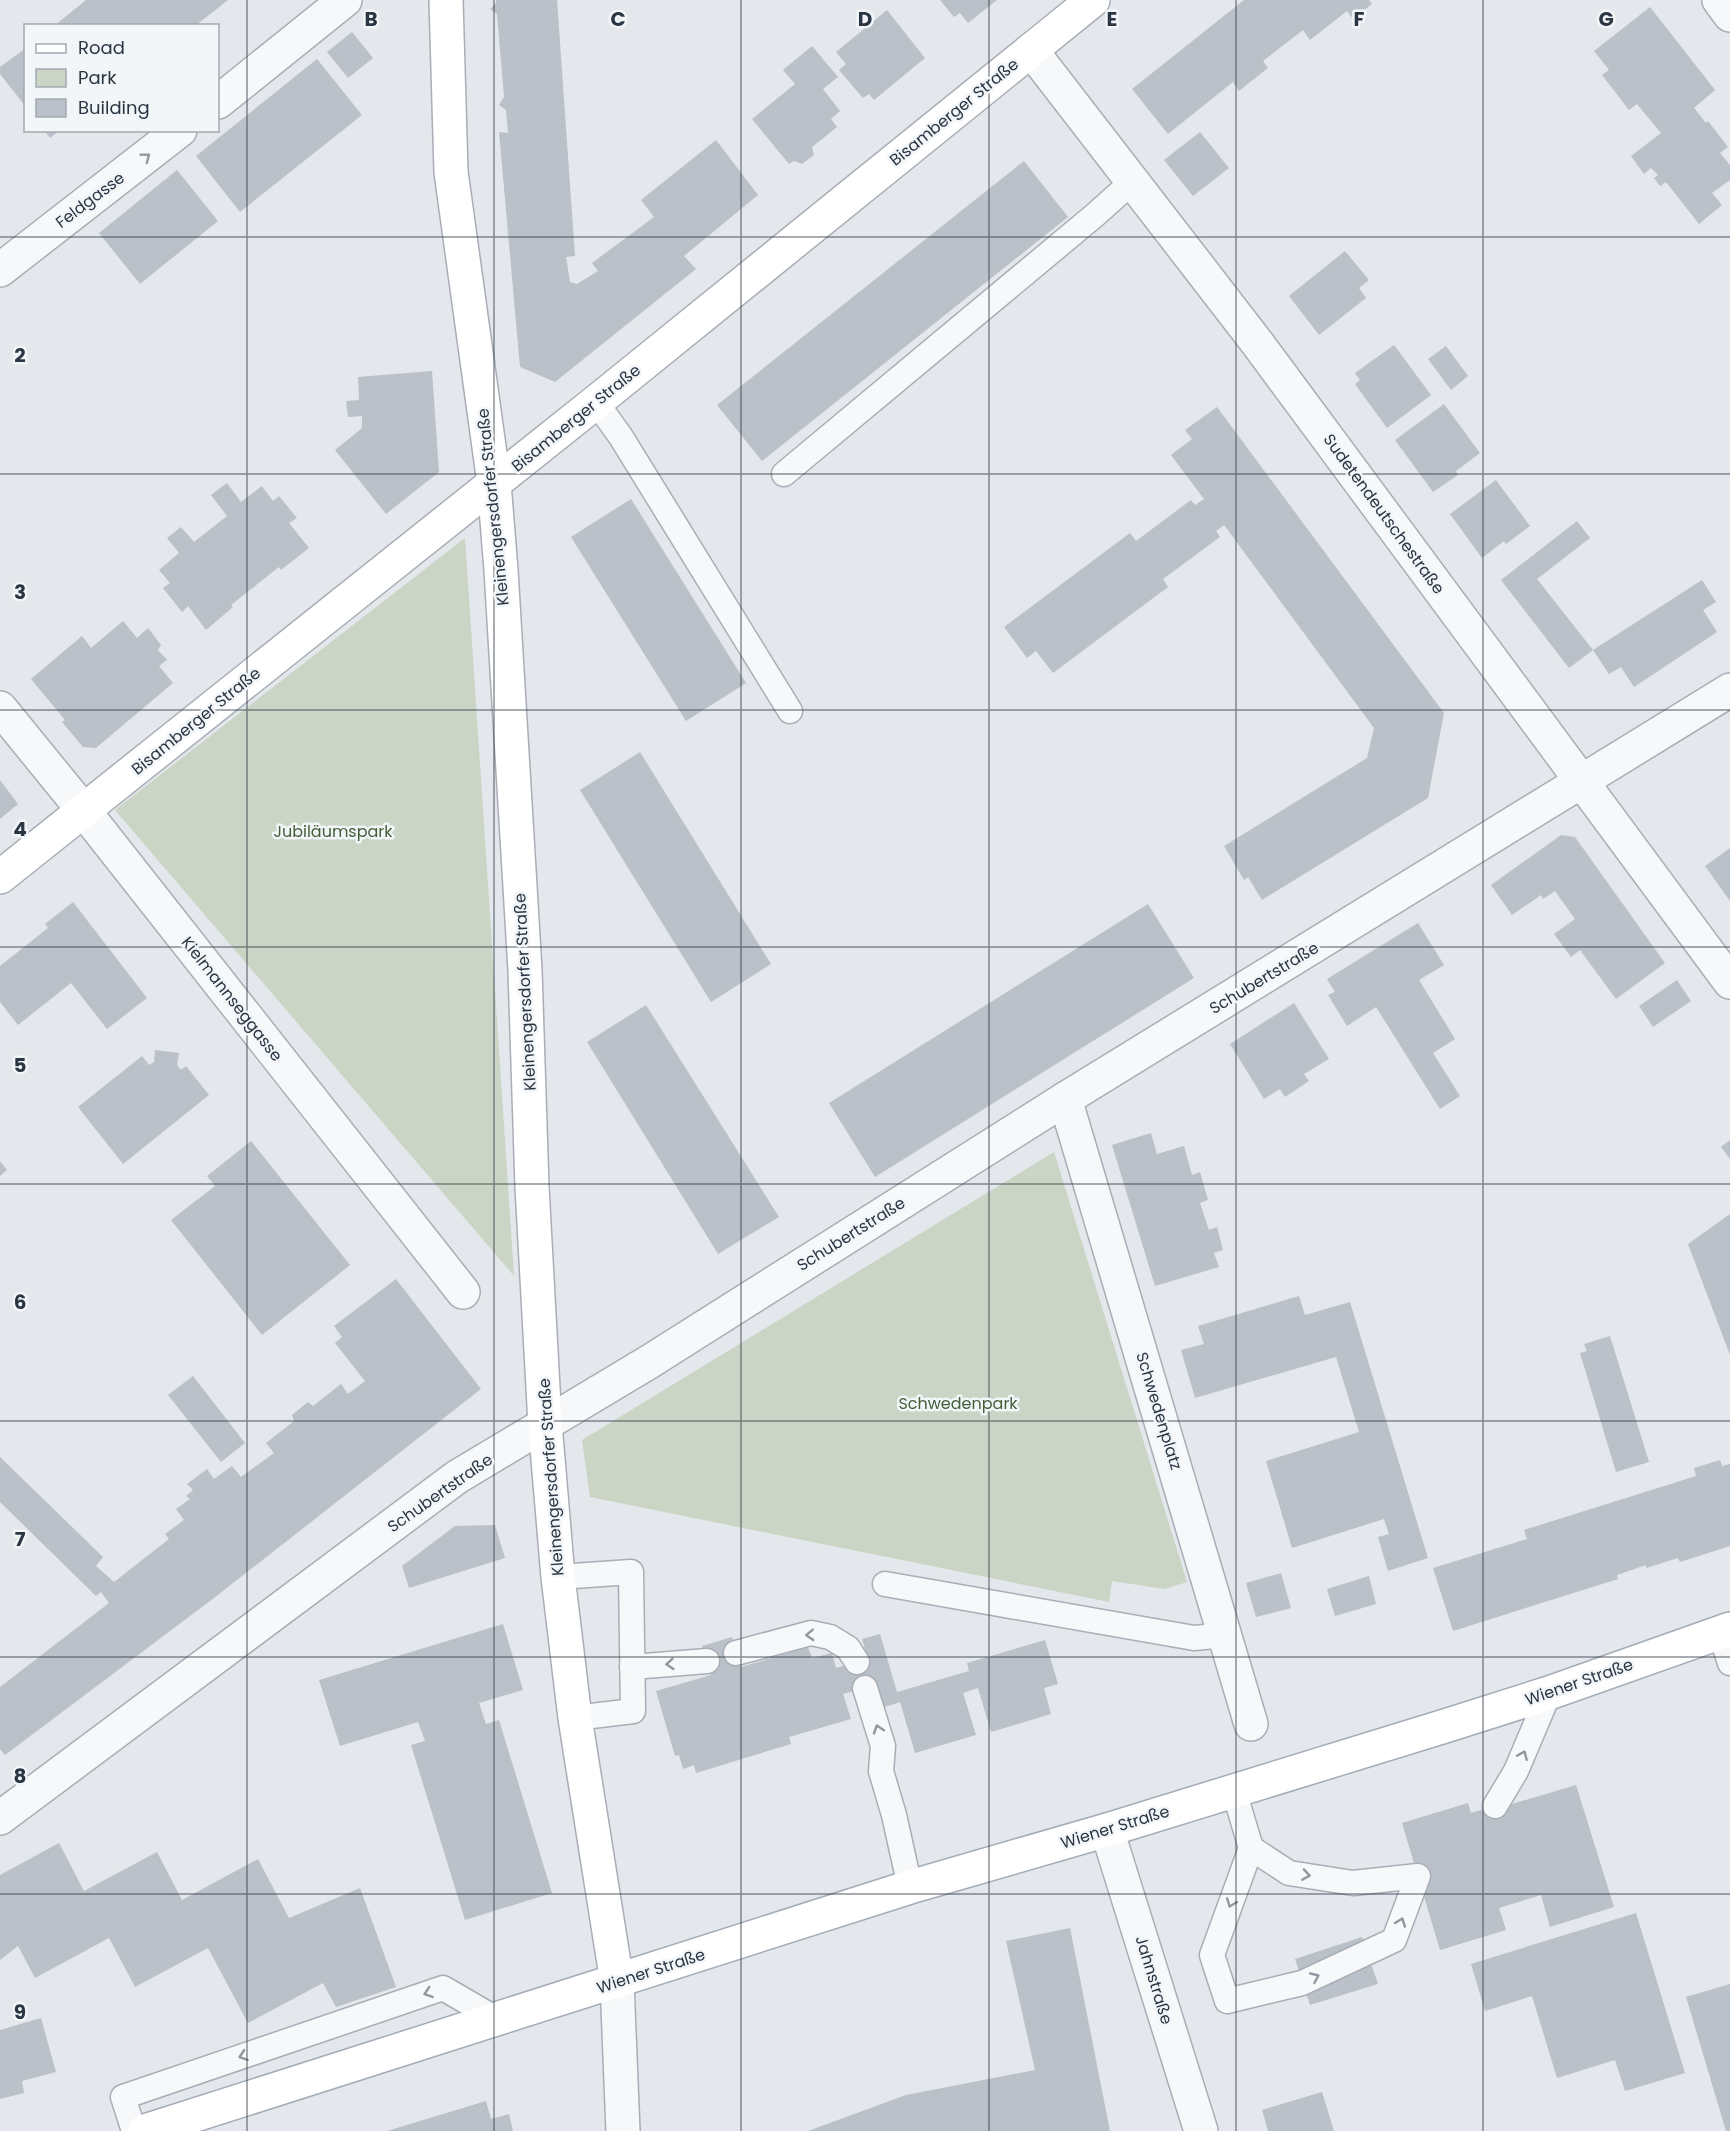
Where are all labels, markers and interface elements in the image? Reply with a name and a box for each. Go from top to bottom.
text: B [364,5,378,33]
text: C [610,5,626,33]
text: D [858,5,872,33]
text: E [1107,5,1117,33]
text: F [1354,5,1365,33]
text: G [1598,5,1614,33]
legend [24,24,219,132]
text: Road [78,35,125,60]
street label: Bisamberger Straße [885,53,1023,171]
text: Park [78,65,117,90]
text: Building [78,95,150,120]
one-way arrow [139,153,150,164]
street label: Feldgasse [51,166,129,234]
text: 2 [14,341,26,369]
street label: Bisamberger Straße [507,359,645,477]
street label: Kleinengersdorfer Straße [471,407,515,607]
street label: Sudetendeutschestraße [1318,429,1450,599]
text: 3 [14,578,26,606]
street label: Bisamberger Straße [127,662,265,780]
text: 4 [13,815,27,843]
park label: Jubiläumspark [273,820,393,843]
street label: Kleinengersdorfer Straße [508,892,542,1092]
street label: Kielmannseggasse [176,932,288,1066]
street label: Schubertstraße [1205,936,1323,1020]
text: 5 [14,1051,27,1079]
street label: Schubertstraße [792,1191,910,1277]
text: 6 [14,1288,26,1316]
street label: Schwedenplatz [1130,1349,1188,1473]
street label: Kleinengersdorfer Straße [533,1377,569,1577]
park label: Schwedenpark [898,1392,1018,1415]
street label: Schubertstraße [383,1448,497,1538]
text: 7 [15,1525,26,1553]
one-way arrow [805,1629,814,1642]
street label: Wiener Straße [1522,1653,1636,1711]
one-way arrow [665,1657,674,1670]
one-way arrow [873,1724,885,1735]
one-way arrow [1516,1750,1528,1761]
text: 8 [14,1762,26,1790]
street label: Wiener Straße [1058,1800,1172,1854]
one-way arrow [1301,1869,1310,1881]
one-way arrow [1225,1897,1238,1908]
one-way arrow [1393,1917,1406,1928]
street label: Jahnstraße [1130,1933,1178,2027]
street label: Wiener Straße [594,1943,708,1999]
one-way arrow [1309,1972,1320,1984]
one-way arrow [423,1986,434,1998]
text: 9 [14,1998,26,2026]
one-way arrow [238,2049,249,2061]

